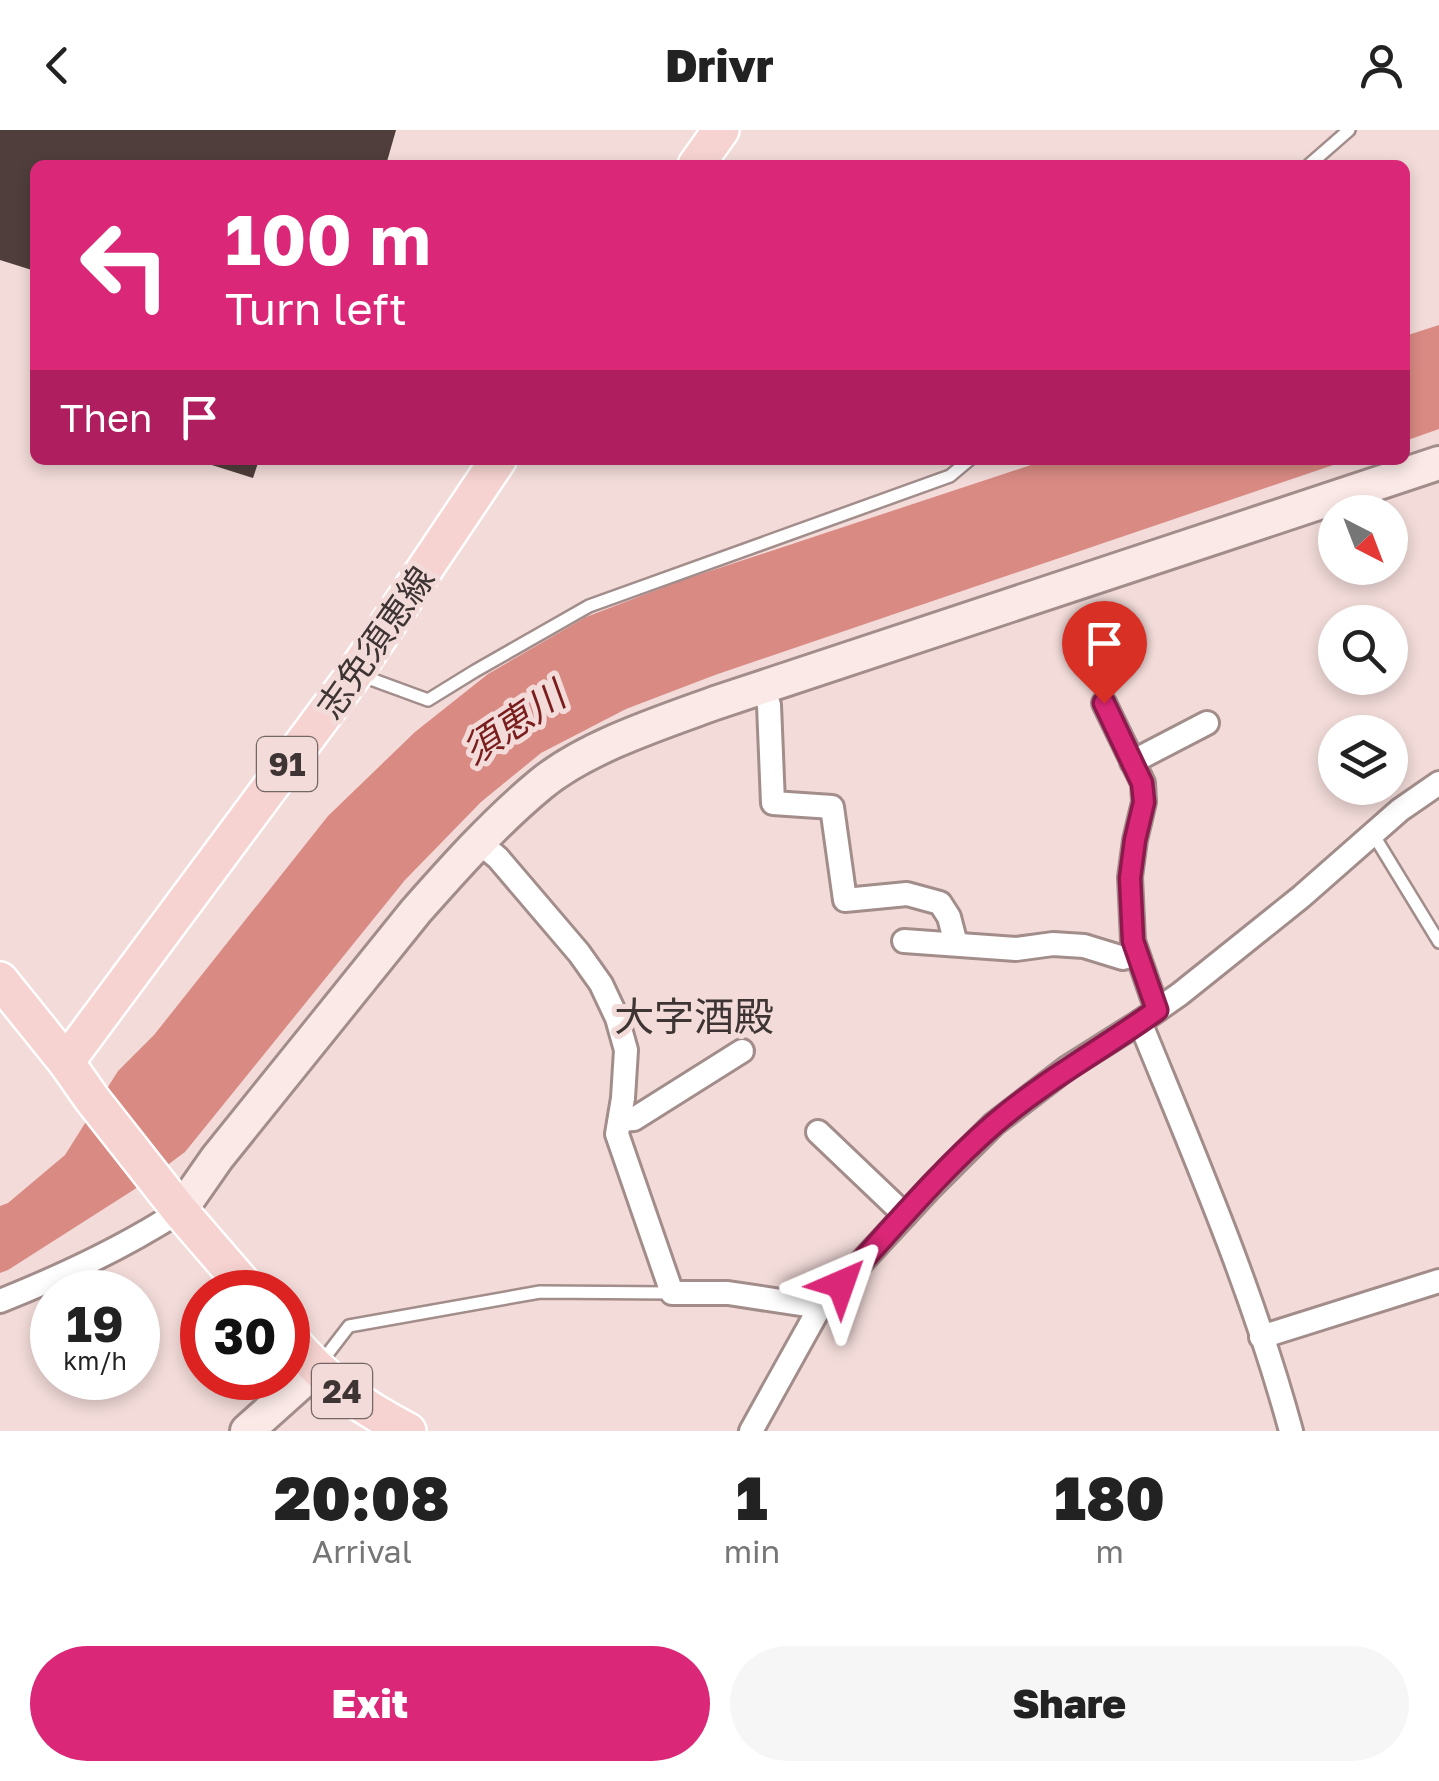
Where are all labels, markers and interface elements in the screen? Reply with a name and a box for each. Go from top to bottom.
icon: back [30,38,85,93]
text: Drivr [665,38,774,92]
icon: person [1354,38,1409,93]
text: 100 m [225,196,431,280]
icon: left [60,200,190,330]
text: Turn left [225,281,407,335]
icon: arrive [172,390,227,445]
text: Then [60,395,152,440]
north arrow [1318,495,1408,585]
map controls [1318,495,1408,805]
street label: 志免須恵線 [308,558,442,726]
pin [1062,601,1147,704]
button: search [1318,605,1408,695]
icon: arrive [1077,616,1132,671]
water label: 須恵川 [453,669,576,773]
button: layers [1318,715,1408,805]
road number: 91 [257,737,317,791]
district label: 大字酒殿 [614,992,774,1040]
position arrow [789,1232,893,1336]
speed limit sign: 30 [180,1270,310,1400]
text: 19 [66,1293,124,1353]
text: km/h [63,1345,127,1376]
road number: 24 [312,1364,372,1418]
text: 20:08 [274,1461,450,1533]
text: 1 [736,1461,768,1533]
text: 180 [1054,1461,1165,1533]
text: Arrival [312,1532,412,1570]
text: min [724,1532,780,1570]
text: m [1095,1532,1124,1570]
button: Exit [30,1646,710,1761]
button: Share [730,1646,1409,1761]

